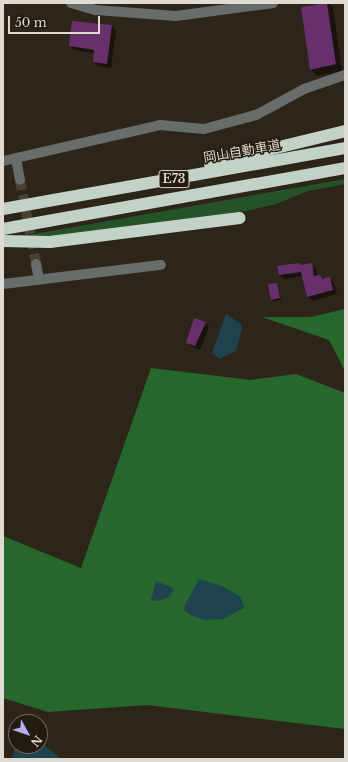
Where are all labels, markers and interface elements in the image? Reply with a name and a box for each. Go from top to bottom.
scale bar [10,8,102,34]
text: 50 m [15,15,47,30]
street label: 岡山自動車道 [202,138,282,166]
road number: E73 [158,169,190,189]
north arrow [8,714,48,754]
text: N [28,733,45,750]

